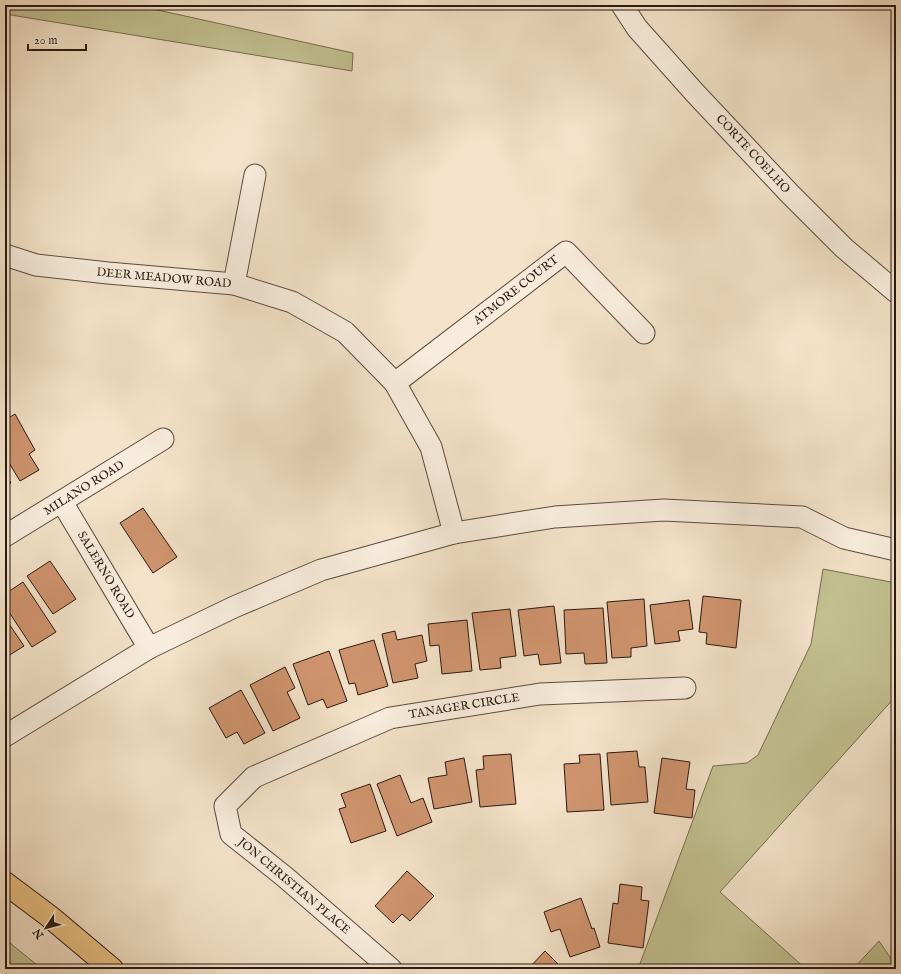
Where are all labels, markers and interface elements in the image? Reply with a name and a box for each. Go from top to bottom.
scale bar [28,26,86,52]
text: 20 m [34,33,57,48]
street label: CORTE COELHO [713,111,793,197]
street label: ATMORE COURT [470,252,562,328]
street label: DEER MEADOW ROAD [96,265,232,291]
street label: MILANO ROAD [41,457,127,519]
street label: SALERNO ROAD [74,529,138,622]
street label: TANAGER CIRCLE [407,690,521,722]
street label: JON CHRISTIAN PLACE [233,833,353,938]
north arrow [26,908,66,948]
text: N [30,925,48,942]

